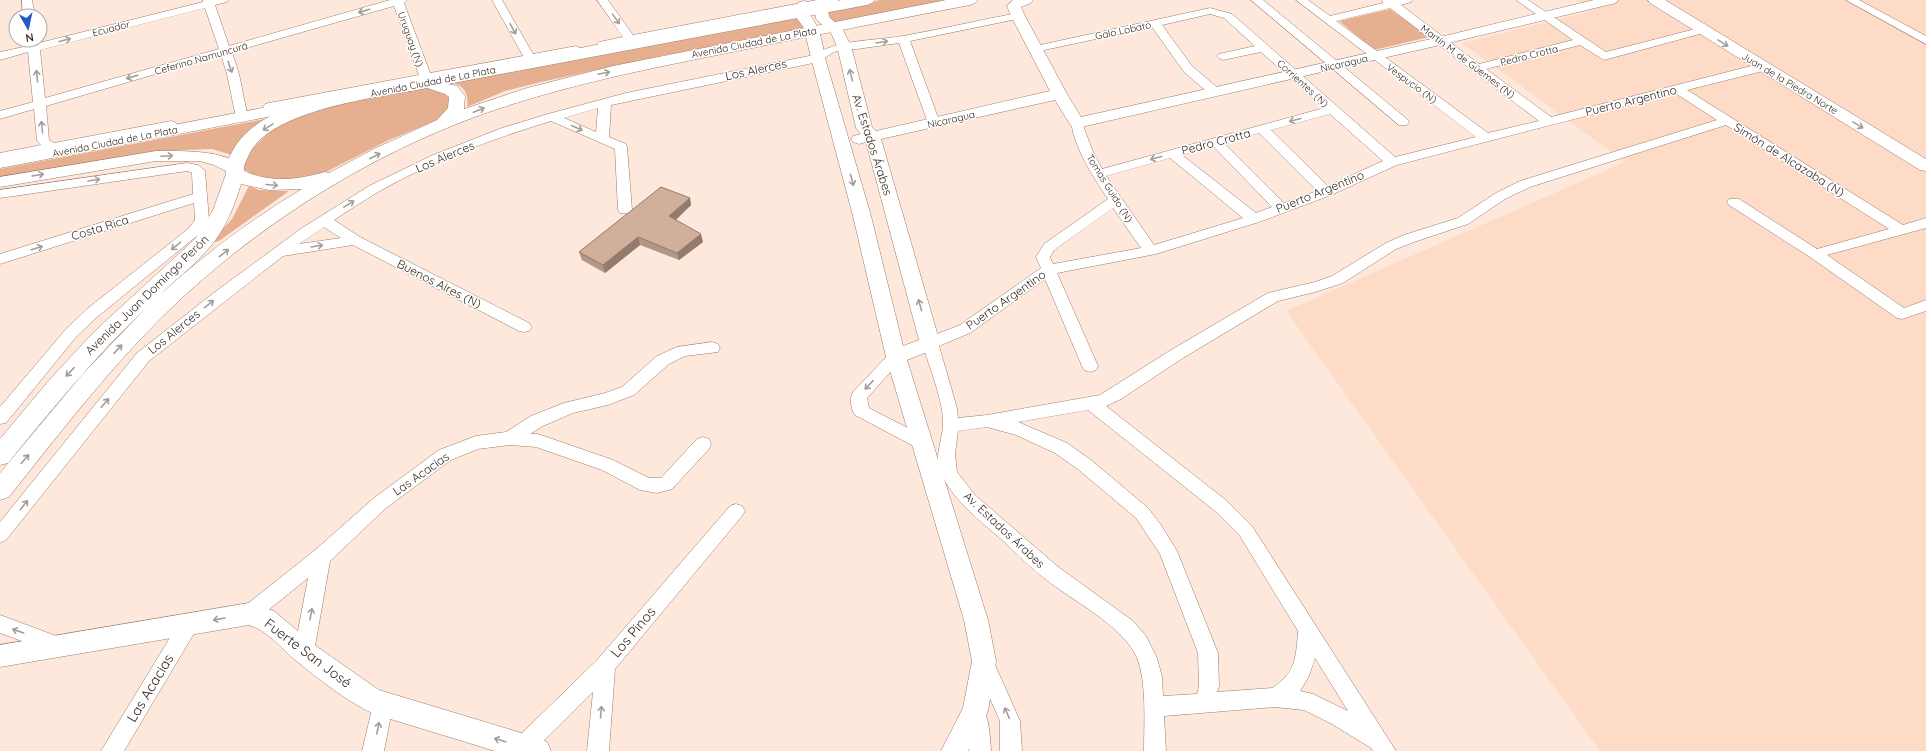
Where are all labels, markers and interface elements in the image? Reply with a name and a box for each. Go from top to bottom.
north arrow [8,8,48,48]
one-way arrow [358,8,371,15]
street label: Uruguay (N) [395,10,427,69]
one-way arrow [612,14,620,25]
street label: Ecuador [91,17,132,39]
street label: Galo Lobato [1094,18,1152,43]
street label: Martín M. de Güemes (N) [1418,22,1518,101]
one-way arrow [510,23,518,35]
street label: Avenida Ciudad de La Plata [690,24,818,61]
text: N [24,30,35,45]
one-way arrow [58,35,71,43]
one-way arrow [876,38,889,46]
street label: Ceferino Namuncurá [153,39,249,78]
one-way arrow [1717,39,1729,47]
street label: Pedro Crotta [1499,42,1559,69]
street label: Juan de la Piedra Norte [1739,50,1841,118]
street label: Nicaragua [1319,52,1369,75]
street label: Los Alerces [724,56,788,83]
street label: Corrientes (N) [1274,57,1331,110]
one-way arrow [227,60,234,73]
street label: Vespucio (N) [1384,61,1440,106]
street label: Avenida Ciudad de La Plata [369,63,497,100]
one-way arrow [847,68,854,81]
one-way arrow [597,69,610,77]
one-way arrow [33,70,40,83]
one-way arrow [125,74,138,81]
street label: Puerto Argentino [1584,82,1678,119]
street label: Av. Estados Árabes [849,92,896,198]
one-way arrow [473,106,485,114]
street label: Nicaragua [926,108,976,131]
one-way arrow [1289,117,1302,124]
street label: Simón de Alcazaba (N) [1731,119,1847,200]
one-way arrow [38,121,45,134]
one-way arrow [1852,121,1864,129]
street label: Avenida Ciudad de La Plata [51,123,179,160]
one-way arrow [262,123,274,131]
one-way arrow [571,125,583,132]
street label: Pedro Crotta [1180,125,1252,158]
street label: Los Alerces [413,137,477,176]
one-way arrow [160,152,173,160]
one-way arrow [369,152,381,159]
street label: Tomas Guido (N) [1083,152,1136,225]
one-way arrow [1150,155,1163,162]
street label: Puerto Argentino [1273,167,1366,216]
one-way arrow [32,171,45,179]
one-way arrow [849,173,856,186]
one-way arrow [87,176,100,184]
one-way arrow [265,181,278,188]
one-way arrow [343,200,355,208]
street label: Costa Rica [69,212,130,243]
street label: Avenida Juan Domingo Perón [82,232,212,358]
one-way arrow [171,242,181,251]
one-way arrow [310,242,323,250]
one-way arrow [31,243,43,251]
one-way arrow [218,248,229,257]
street label: Buenos Aires (N) [395,256,484,311]
street label: Puerto Argentino [963,267,1048,333]
one-way arrow [916,299,923,312]
one-way arrow [204,300,215,309]
street label: Los Alerces [145,306,203,357]
one-way arrow [113,344,122,355]
one-way arrow [65,367,74,377]
one-way arrow [865,380,874,390]
one-way arrow [101,398,110,408]
street label: Las Acacias [390,448,452,499]
one-way arrow [20,454,29,465]
street label: Av. Estados Árabes [961,488,1048,571]
one-way arrow [20,499,29,510]
street label: Los Pinos [607,603,659,661]
one-way arrow [307,608,315,621]
street label: Fuerte San José [261,614,355,692]
one-way arrow [213,615,226,623]
one-way arrow [12,626,24,634]
street label: Las Acacias [123,651,177,725]
one-way arrow [598,706,605,719]
one-way arrow [1003,707,1010,719]
one-way arrow [374,722,382,735]
one-way arrow [494,736,507,743]

